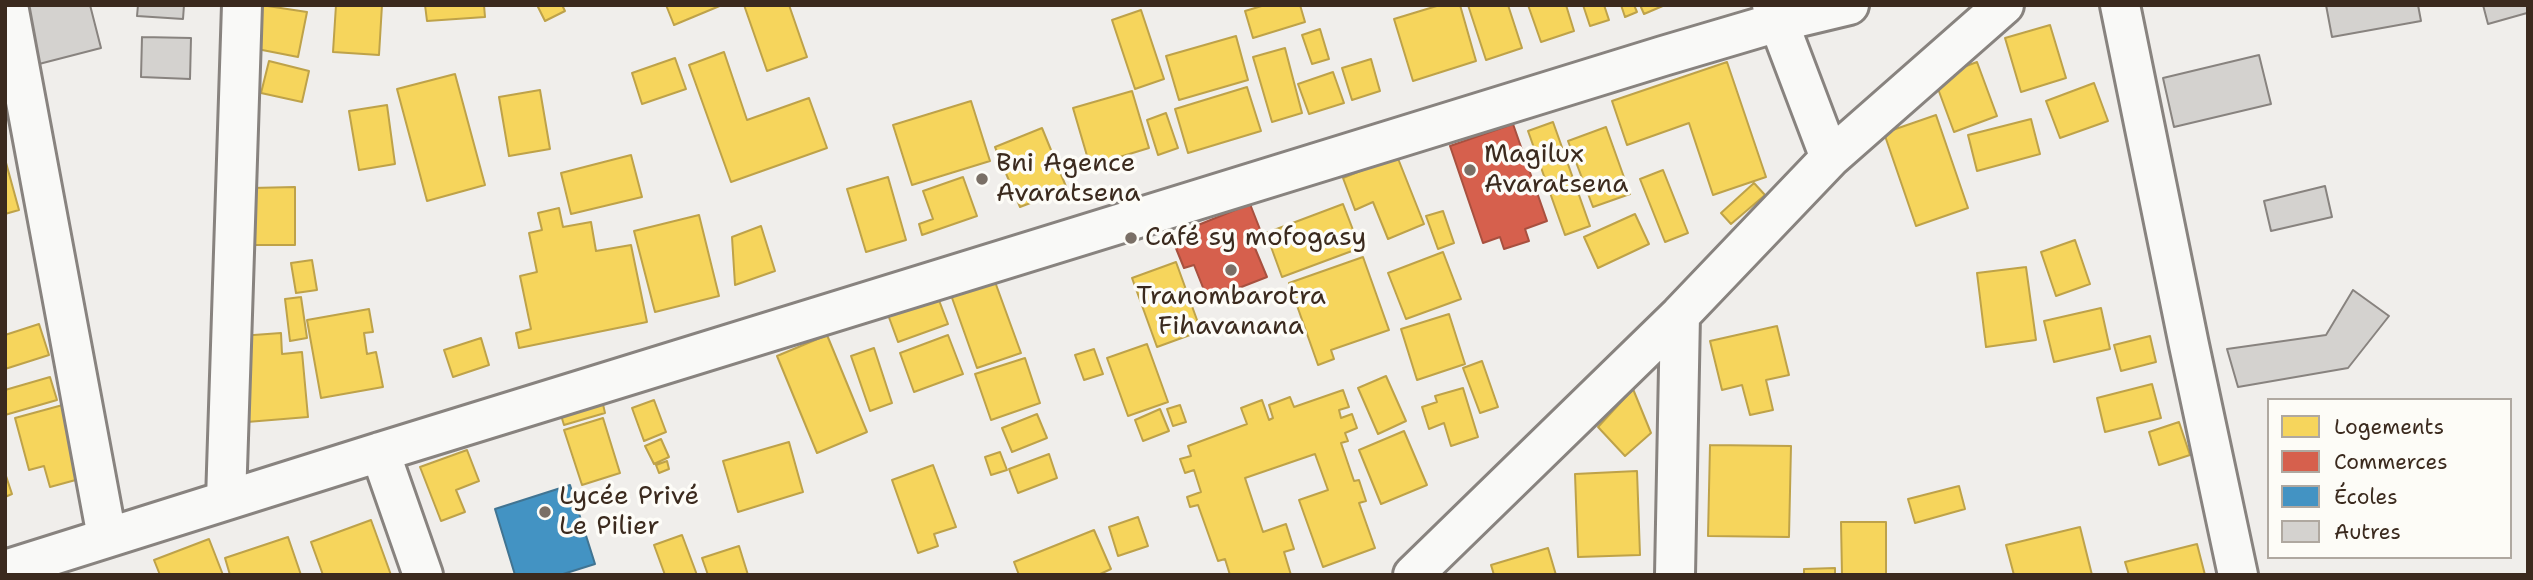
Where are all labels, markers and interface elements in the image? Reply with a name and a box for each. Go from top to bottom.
place label: Magilux Avaratsena [1484,139,1628,200]
place label: Bni Agence Avaratsena [996,148,1140,210]
marker: Magilux Avaratsena [1462,162,1478,178]
marker: Bni Agence Avaratsena [974,171,990,187]
place label: Café sy mofogasy [1145,222,1366,254]
marker: Café sy mofogasy [1123,230,1139,246]
marker: Tranombarotra Fihavanana [1223,262,1239,278]
place label: Tranombarotra Fihavanana [1136,281,1326,342]
legend [2267,398,2512,559]
text: Logements [2334,413,2444,441]
text: Commerces [2334,448,2448,476]
place label: Lycée Privé Le Pilier [559,481,699,542]
text: Écoles [2334,483,2398,511]
marker: Lycée Privé Le Pilier [537,504,553,520]
text: Autres [2334,518,2401,546]

